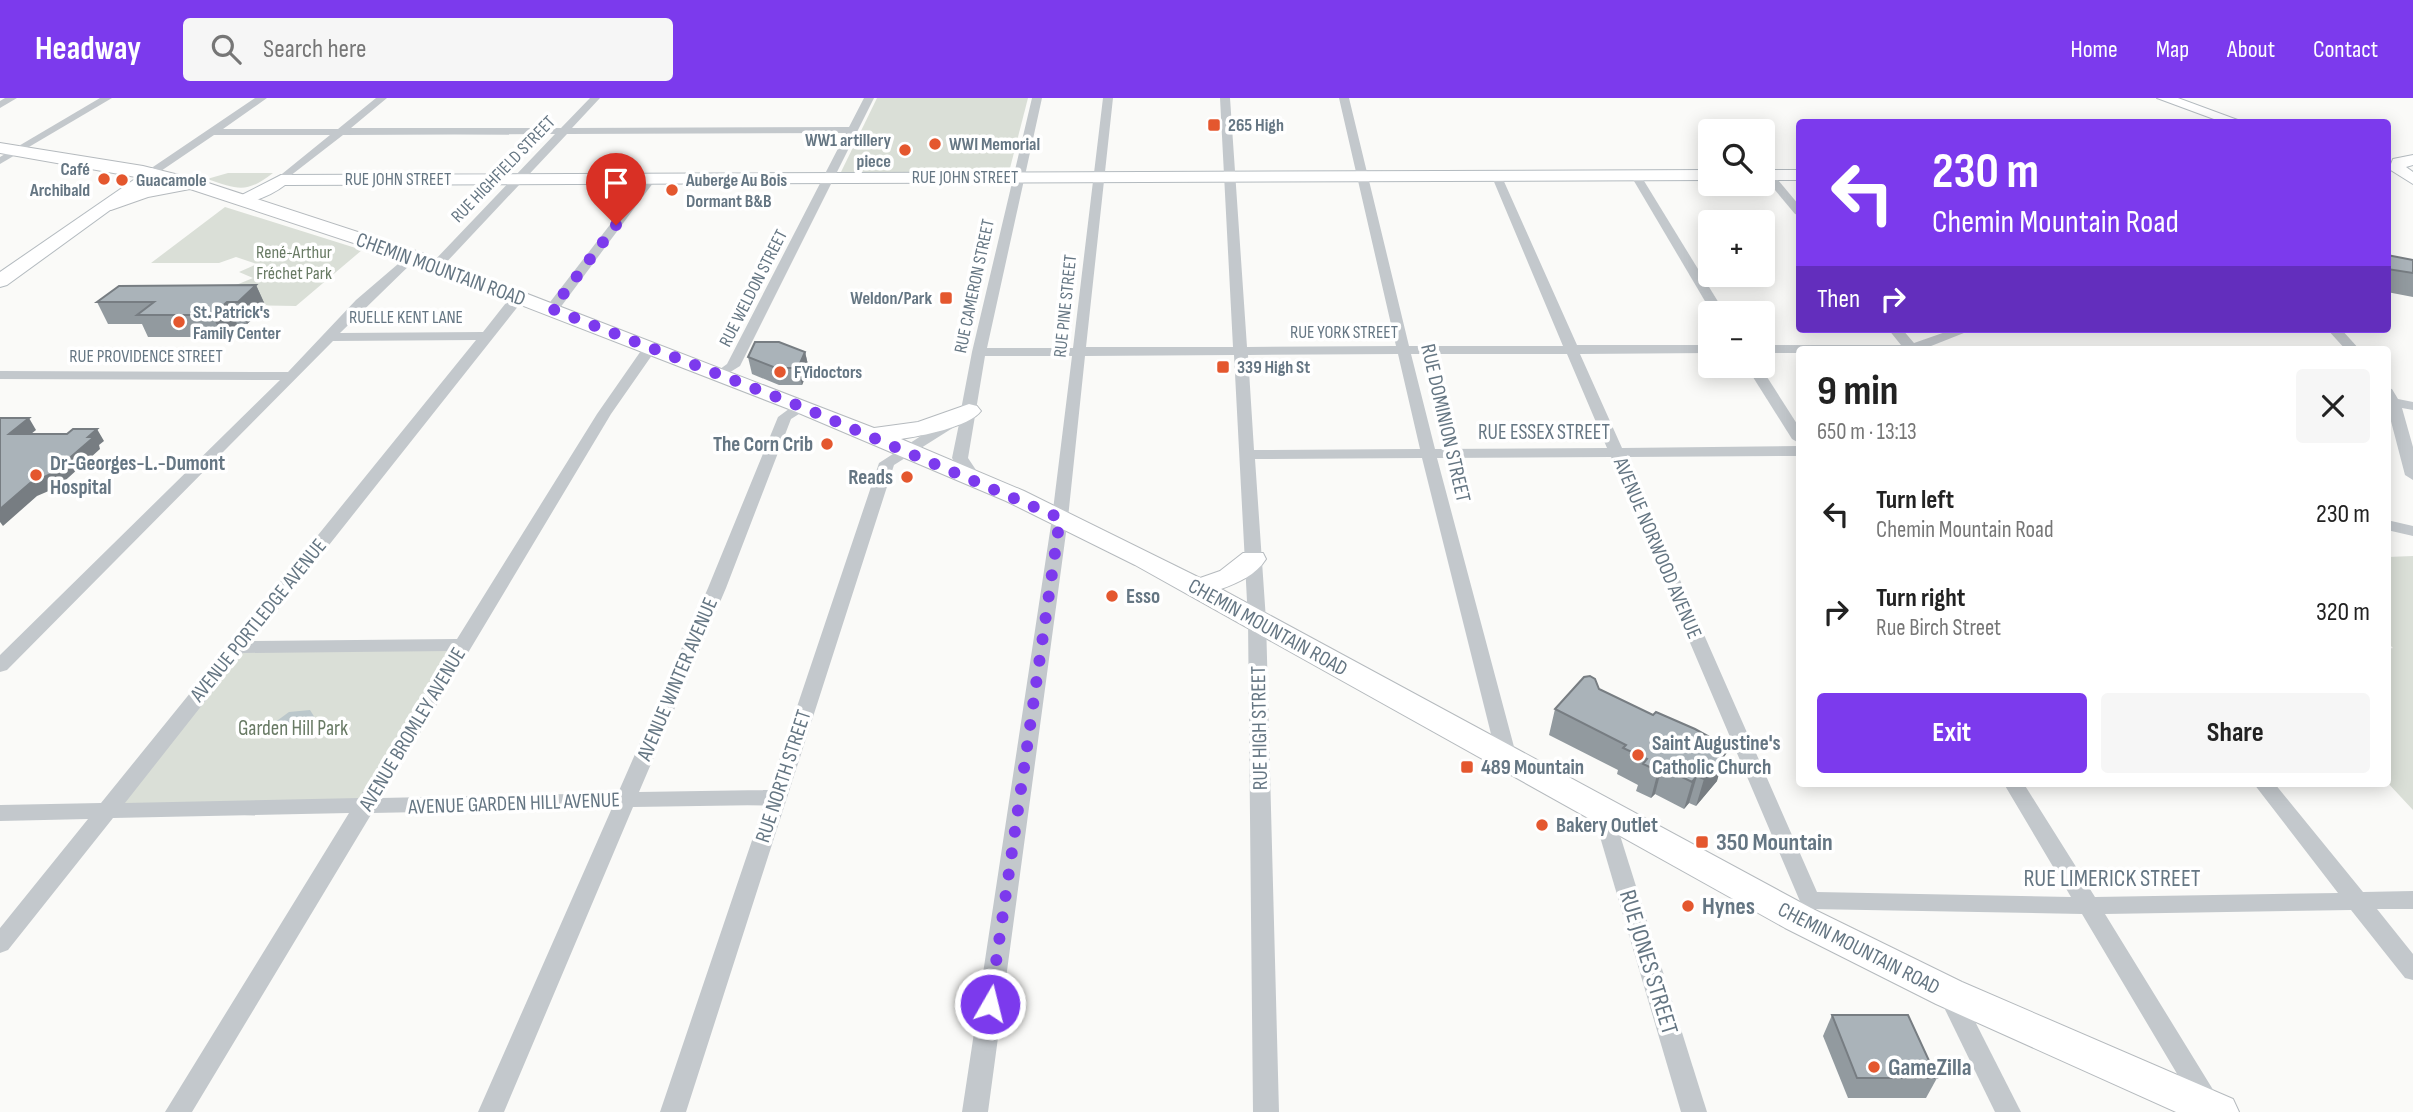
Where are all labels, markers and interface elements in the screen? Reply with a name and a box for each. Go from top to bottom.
search box [183,18,673,81]
text: Headway [35,29,141,69]
icon: search [207,30,245,68]
text: Search here [263,34,366,65]
text: Home [2070,35,2118,64]
text: Map [2156,35,2189,64]
text: About [2227,35,2275,64]
text: Contact [2313,35,2378,64]
street label: RUE HIGHFIELD STREET [447,112,560,227]
place label: 265 High [1228,115,1284,136]
marker: 265 High [1206,117,1222,133]
map controls [1698,119,1775,378]
button: search [1698,119,1775,196]
place label: WW1 artillery piece [805,130,892,172]
place label: WWI Memorial [949,134,1040,155]
marker: WWI Memorial [927,136,943,152]
marker: WW1 artillery piece [897,142,913,158]
text: 230 m [1932,143,2039,202]
icon: left [1817,147,1908,238]
pin [586,153,646,225]
place label: Café Archibald [29,159,90,201]
icon: arrive [597,164,635,202]
street label: RUE JOHN STREET [912,167,1018,188]
street label: RUE JOHN STREET [345,169,451,190]
place label: Guacamole [136,170,207,191]
place label: Auberge Au Bois Dormant B&B [685,170,787,212]
marker: Café Archibald [96,171,112,187]
marker: Guacamole [114,172,130,188]
marker: Auberge Au Bois Dormant B&B [664,182,680,198]
text: Chemin Mountain Road [1932,203,2179,242]
button: + [1698,210,1775,287]
street label: RUE CAMERON STREET [950,217,999,355]
street label: RUE WELDON STREET [715,226,792,350]
street label: CHEMIN MOUNTAIN ROAD [353,227,529,312]
park label: René-Arthur Fréchet Park [256,242,332,284]
street label: RUE PINE STREET [1050,254,1081,359]
icon: right [1874,280,1912,318]
text: Then [1817,284,1860,315]
place label: Weldon/Park [850,288,932,309]
marker: Weldon/Park [938,290,954,306]
button: − [1698,301,1775,378]
place label: St. Patrick's Family Center [193,302,281,344]
street label: RUELLE KENT LANE [349,307,463,328]
marker: St. Patrick's Family Center [171,314,187,330]
street label: RUE YORK STREET [1290,322,1398,343]
street label: RUE DOMINION STREET [1415,342,1476,505]
street label: RUE PROVIDENCE STREET [69,346,223,367]
place label: 339 High St [1237,357,1310,378]
marker: 339 High St [1215,359,1231,375]
place label: FYidoctors [794,362,862,383]
marker: FYidoctors [772,364,788,380]
text: 9 min [1817,366,1899,417]
button: close [2296,369,2370,443]
text: 650 m · 13:13 [1817,418,1917,446]
street label: RUE ESSEX STREET [1478,420,1610,445]
place label: The Corn Crib [713,432,813,457]
marker: The Corn Crib [819,436,835,452]
place label: Dr-Georges-L.-Dumont Hospital [50,451,225,500]
street label: AVENUE NORWOOD AVENUE [1608,453,1707,643]
place label: Reads [848,465,893,490]
marker: Dr-Georges-L.-Dumont Hospital [28,467,44,483]
marker: Reads [899,469,915,485]
text: Turn left [1876,485,1954,516]
icon: left [1817,495,1855,533]
text: 230 m [2316,499,2370,530]
text: Chemin Mountain Road [1876,516,2053,544]
street label: AVENUE PORTLEDGE AVENUE [184,534,332,708]
street label: CHEMIN MOUNTAIN ROAD [1184,573,1352,682]
text: Turn right [1876,583,1965,614]
place label: Esso [1126,584,1160,609]
marker: Esso [1104,588,1120,604]
icon: right [1817,593,1855,631]
street label: AVENUE WINTER AVENUE [631,594,723,765]
text: 320 m [2316,597,2370,628]
text: Rue Birch Street [1876,614,2001,642]
street label: AVENUE BROMLEY AVENUE [353,643,471,816]
street label: RUE HIGH STREET [1246,665,1273,790]
button: Exit [1817,693,2087,773]
button: Share [2101,693,2370,773]
street label: RUE NORTH STREET [750,706,817,846]
park label: Garden Hill Park [238,716,348,741]
place label: Saint Augustine's Catholic Church [1652,731,1781,780]
marker: Saint Augustine's Catholic Church [1630,747,1646,763]
place label: 489 Mountain [1481,755,1584,780]
marker: 489 Mountain [1459,759,1475,775]
street label: AVENUE GARDEN HILL AVENUE [407,787,620,820]
place label: Bakery Outlet [1556,813,1658,838]
marker: Bakery Outlet [1534,817,1550,833]
place label: 350 Mountain [1716,828,1833,857]
marker: 350 Mountain [1694,834,1710,850]
street label: RUE LIMERICK STREET [2023,864,2201,893]
street label: RUE JONES STREET [1613,886,1684,1038]
place label: Hynes [1702,892,1755,921]
street label: CHEMIN MOUNTAIN ROAD [1774,897,1944,1000]
marker: Hynes [1680,898,1696,914]
position arrow [953,967,1027,1041]
place label: GameZilla [1888,1053,1972,1082]
marker: GameZilla [1866,1059,1882,1075]

